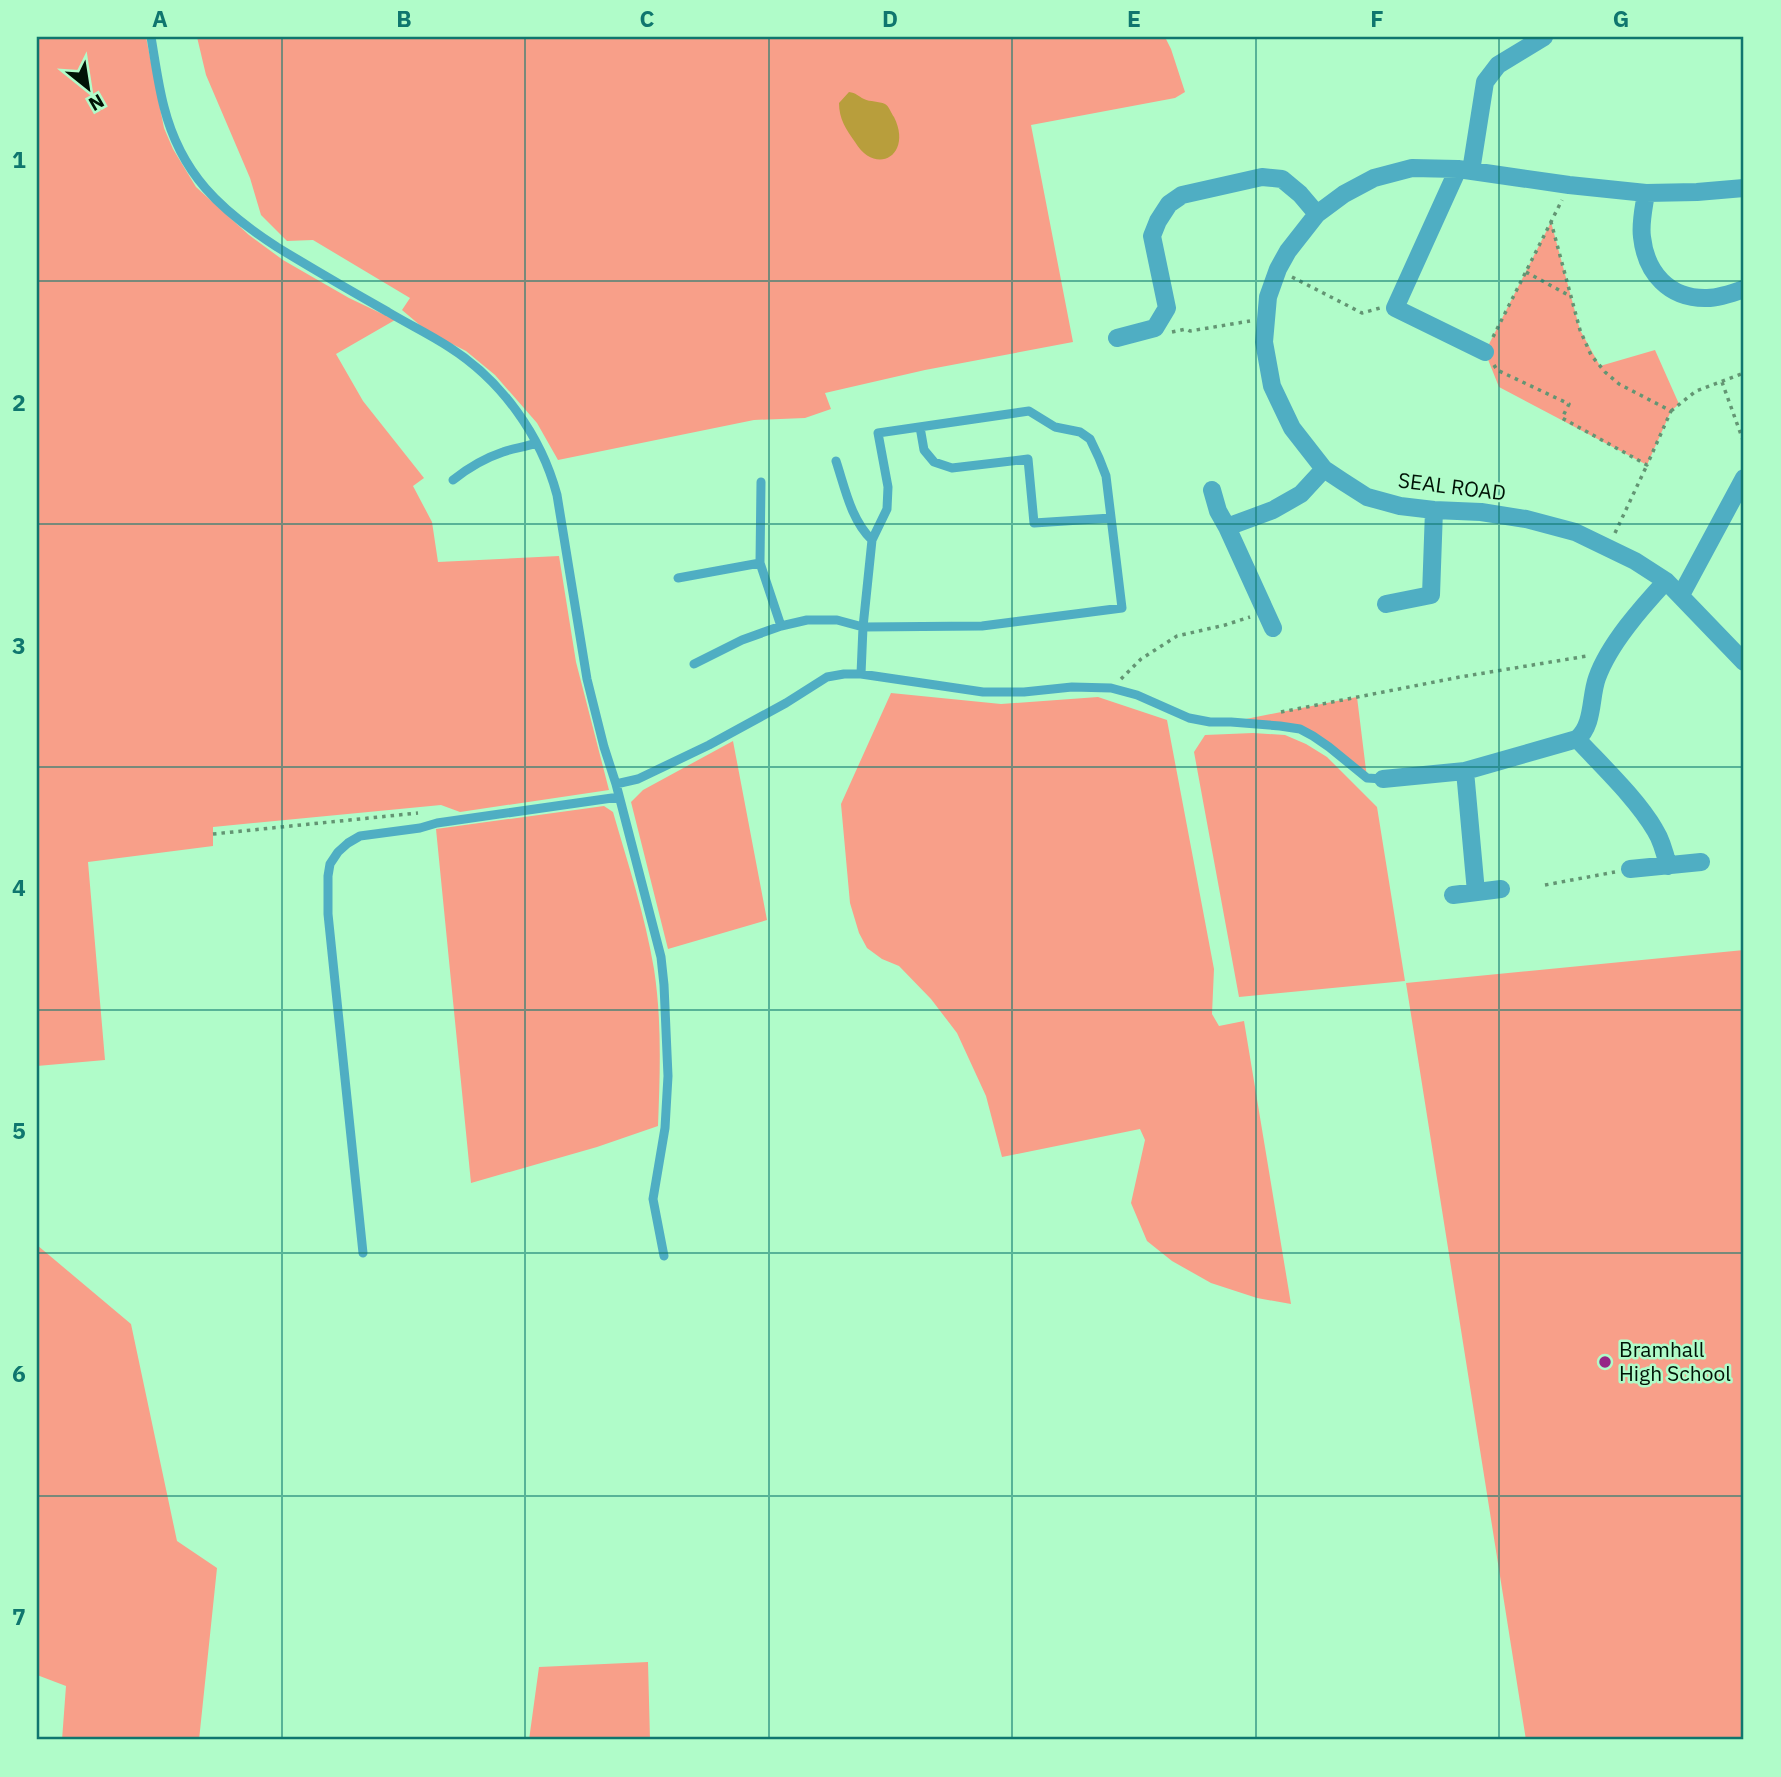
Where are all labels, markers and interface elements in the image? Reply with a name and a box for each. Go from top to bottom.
text: A [152,3,168,33]
text: B [396,3,412,33]
text: C [640,3,655,33]
text: D [882,3,898,33]
text: E [1127,3,1141,33]
text: F [1370,3,1384,33]
text: G [1613,3,1629,33]
north arrow [52,52,122,122]
text: N [85,89,108,117]
text: 1 [12,144,26,174]
text: 2 [12,387,26,417]
street label: SEAL ROAD [1396,465,1508,507]
text: 3 [12,630,26,660]
text: 4 [12,872,26,902]
text: 5 [12,1115,26,1145]
place label: Bramhall High School [1619,1335,1731,1387]
marker: Bramhall High School [1597,1354,1613,1370]
text: 6 [12,1358,26,1388]
text: 7 [12,1601,26,1631]

